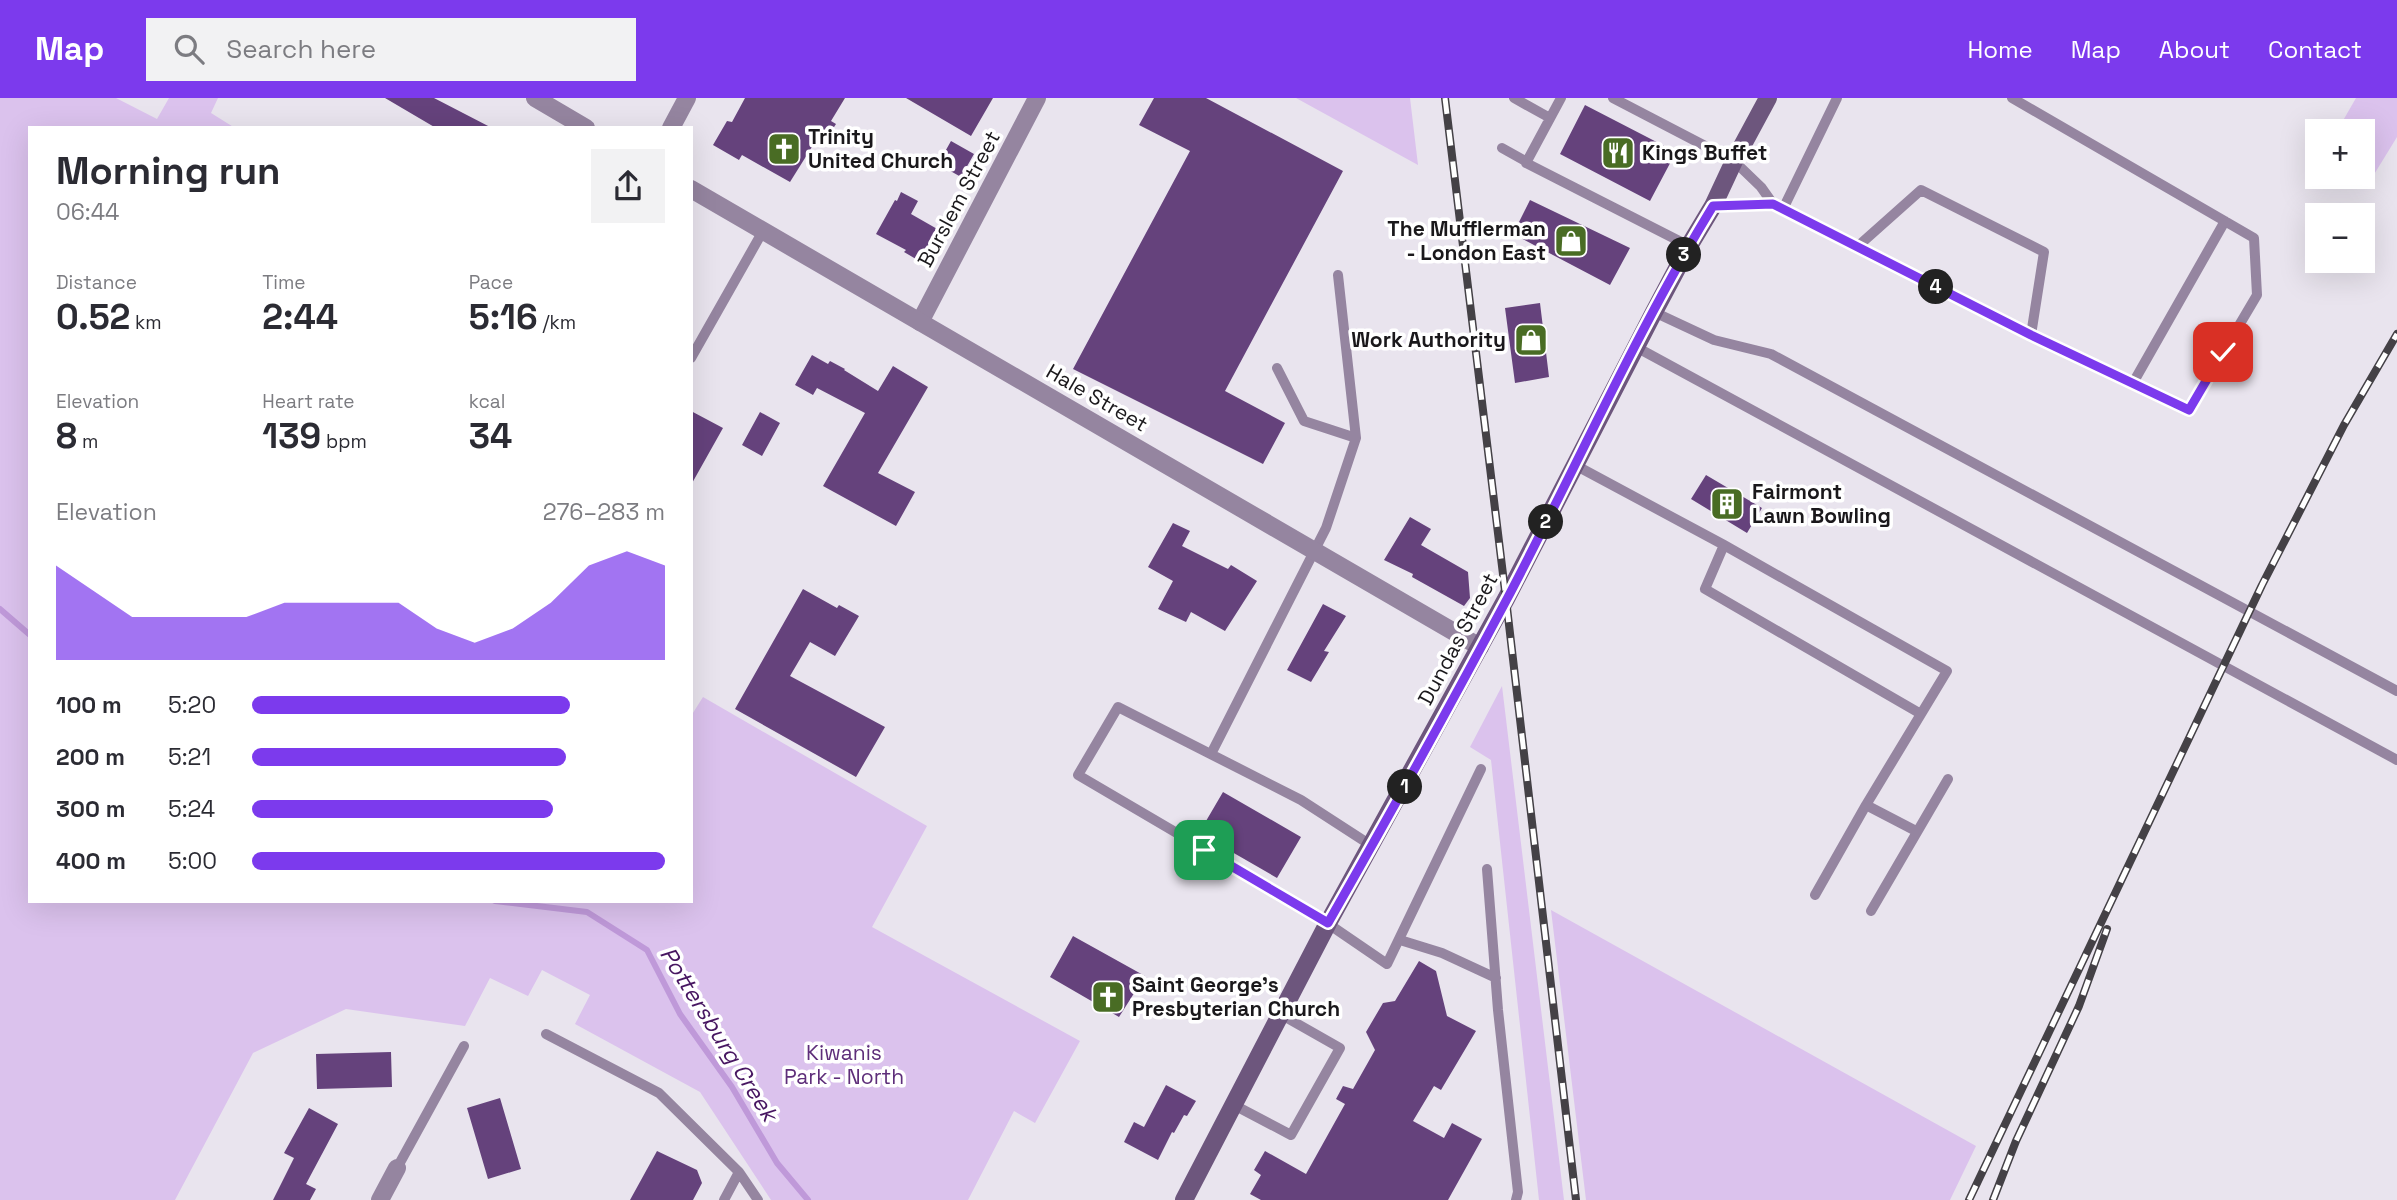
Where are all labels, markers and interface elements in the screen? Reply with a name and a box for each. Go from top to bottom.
search box [146,18,636,81]
text: Map [35,28,104,70]
icon: search [170,30,208,68]
text: Search here [226,32,376,66]
text: Home [1967,34,2033,65]
text: Map [2071,34,2121,65]
text: About [2159,34,2230,65]
text: Contact [2268,34,2362,65]
map controls [2305,119,2375,273]
button: + [2305,119,2375,189]
place label: Trinity United Church [808,123,953,174]
street label: Burslem Street [911,126,1006,272]
church icon: Trinity United Church [765,130,803,168]
restaurant icon: Kings Buffet [1599,134,1637,172]
place label: Kings Buffet [1642,139,1767,166]
text: Morning run [56,147,281,195]
button: share [591,149,665,223]
text: 06:44 [56,197,119,227]
button: − [2305,203,2375,273]
place label: The Mufflerman - London East [1387,215,1546,266]
shop icon: The Mufflerman - London East [1552,222,1590,260]
pin: 3 [1666,238,1702,272]
text: 3 [1678,242,1689,267]
text: Distance [56,270,137,295]
text: Time [262,270,306,295]
text: Pace [469,270,513,295]
pin: 4 [1918,270,1954,304]
text: 4 [1929,274,1942,299]
text: 0.52 [56,295,130,339]
text: 2:44 [262,295,338,339]
text: 5:16 [469,295,538,339]
text: km [130,310,162,335]
text: /km [538,310,576,335]
shop icon: Work Authority [1512,321,1550,359]
pin [2193,322,2253,382]
place label: Work Authority [1351,326,1506,353]
icon: check [2204,333,2242,371]
street label: Hale Street [1042,358,1153,438]
text: Elevation [56,389,139,414]
text: Heart rate [262,389,355,414]
text: kcal [469,389,505,414]
text: 8 [56,414,77,458]
text: 139 [262,414,321,458]
text: 34 [469,414,512,458]
text: m [77,429,98,454]
text: bpm [321,429,367,454]
place label: Fairmont Lawn Bowling [1752,478,1891,529]
building icon: Fairmont Lawn Bowling [1708,485,1746,523]
text: Elevation [56,497,157,527]
text: 276–283 m [543,497,665,527]
pin: 2 [1528,504,1564,540]
text: 2 [1540,509,1551,534]
street label: Dundas Street [1411,568,1504,709]
text: 100 m [56,690,122,720]
text: 5:20 [168,690,216,720]
text: 200 m [56,742,125,772]
text: 5:21 [168,742,211,772]
pin: 1 [1388,770,1422,804]
text: 1 [1400,774,1409,799]
text: 300 m [56,794,125,824]
text: 5:24 [168,794,215,824]
pin [1174,820,1234,880]
icon: arrive [1185,831,1223,869]
text: 400 m [56,846,126,876]
text: 5:00 [168,846,217,876]
water label: Pottersburg Creek [653,941,786,1129]
place label: Saint George's Presbyterian Church [1132,971,1340,1022]
church icon: Saint George's Presbyterian Church [1089,978,1127,1016]
park label: Kiwanis Park - North [784,1039,904,1090]

